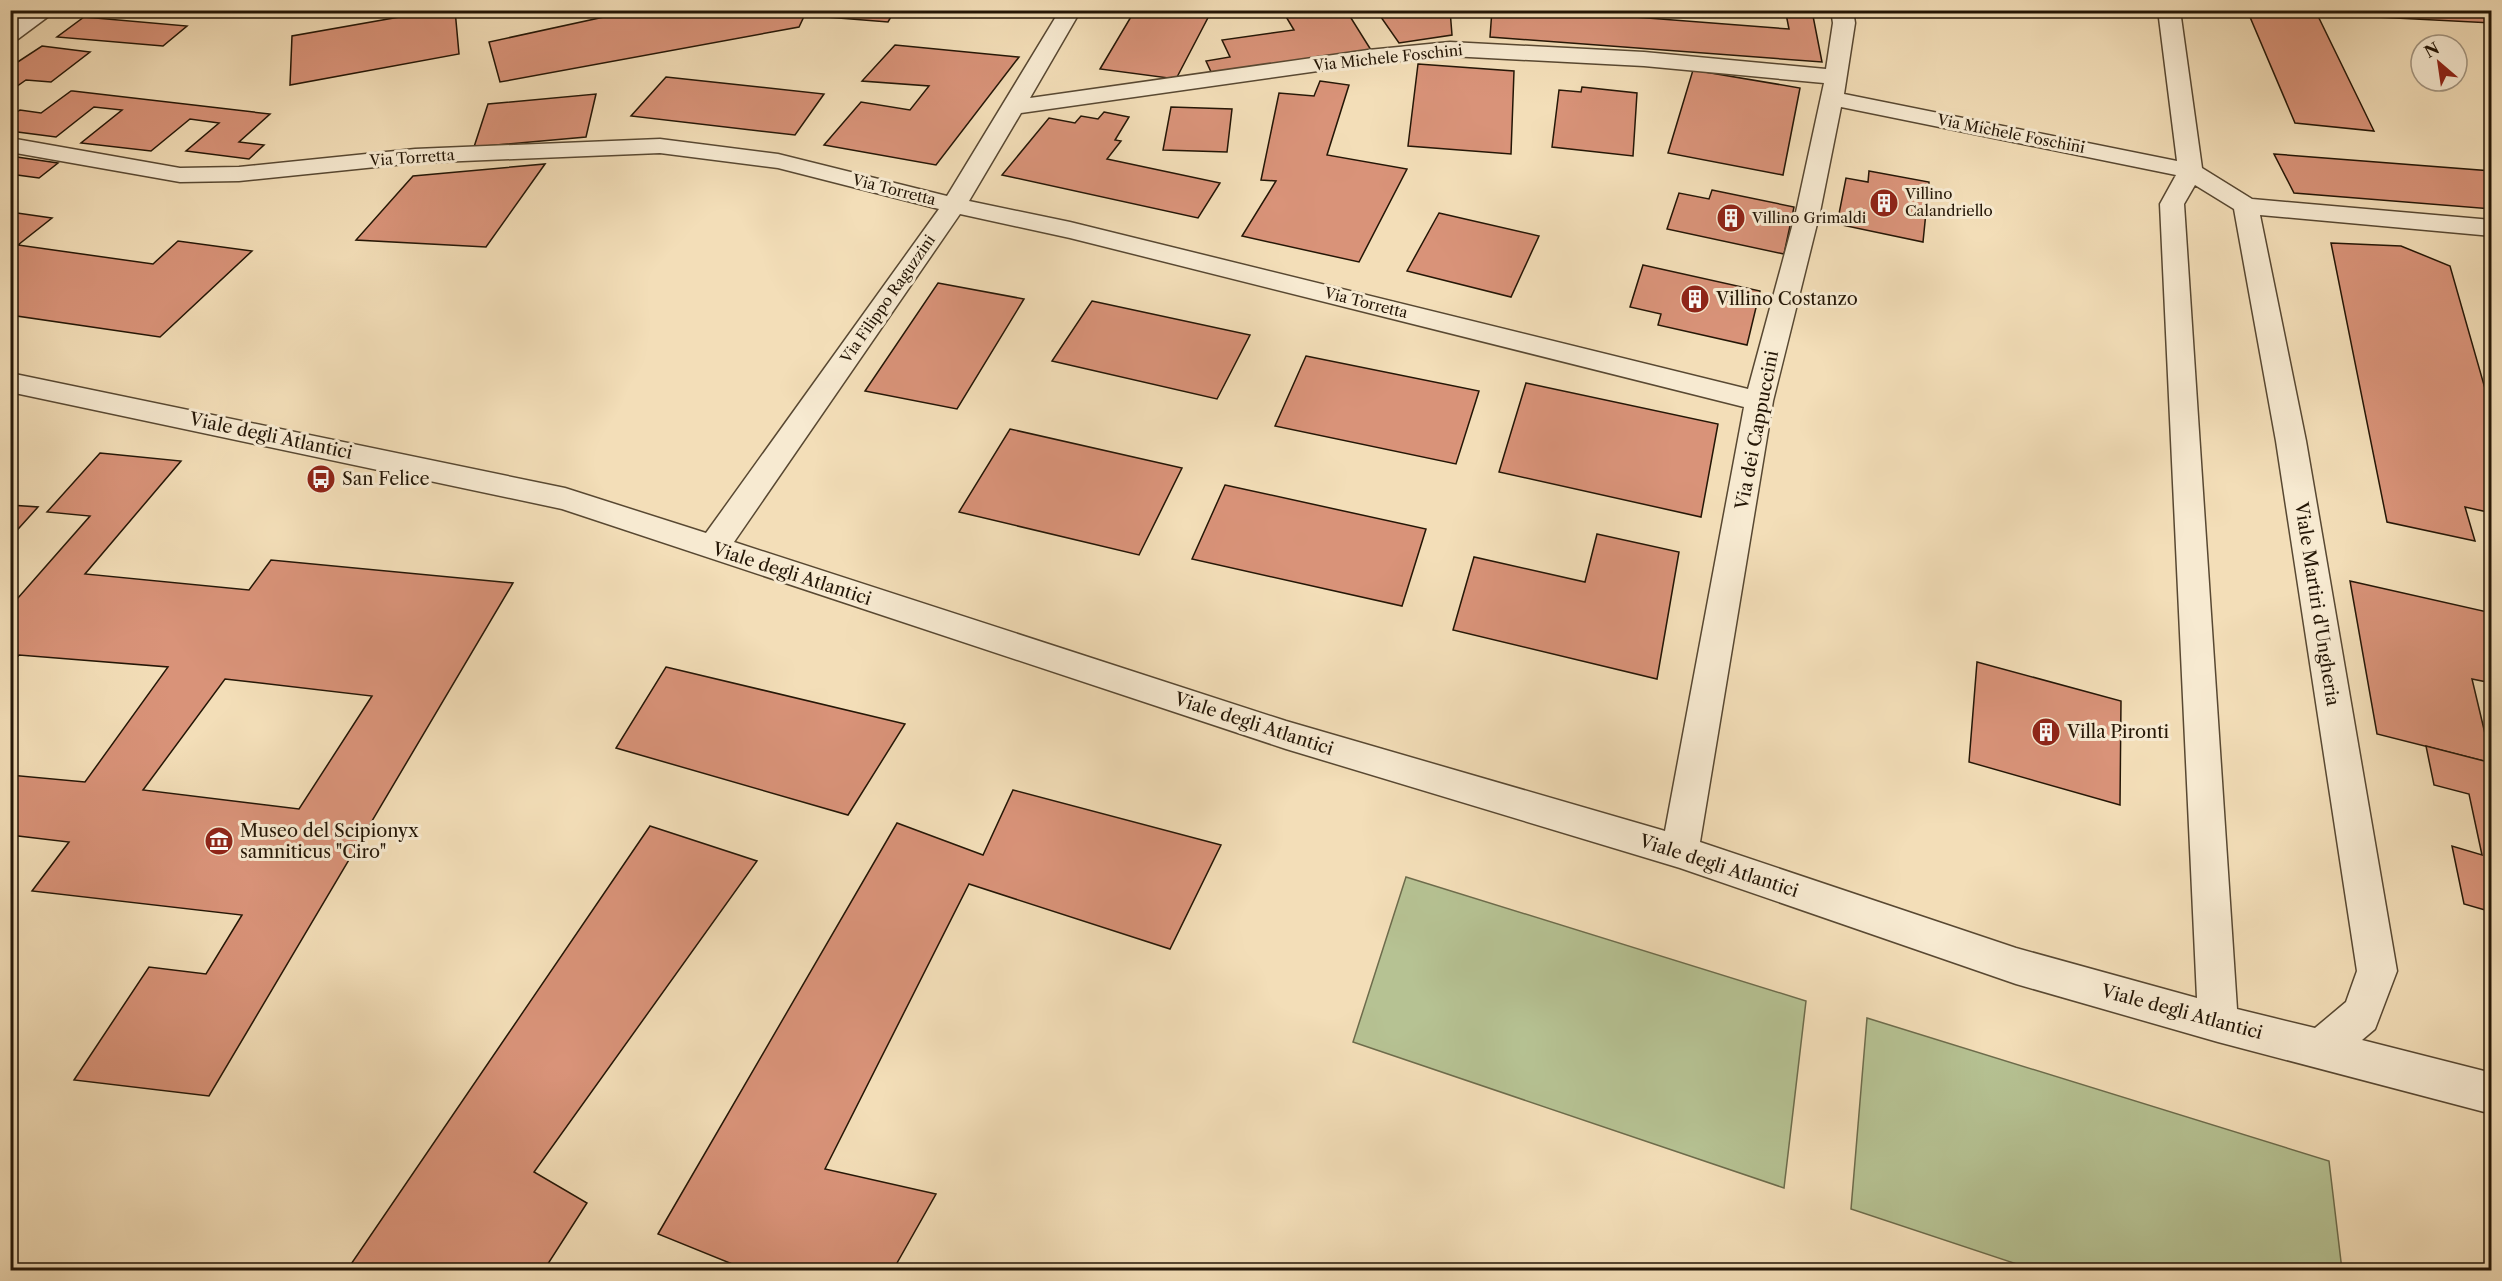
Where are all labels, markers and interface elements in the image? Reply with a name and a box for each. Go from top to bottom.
north arrow [2409,33,2469,93]
text: N [2421,38,2443,62]
street label: Via Michele Foschini [1311,40,1464,75]
street label: Via Michele Foschini [1935,110,2087,157]
street label: Via Torretta [368,145,455,170]
street label: Via Torretta [850,170,938,209]
place label: Villino Calandriello [1904,184,1993,220]
building icon: Villino Calandriello [1868,187,1900,219]
building icon: Villino Grimaldi [1715,202,1747,234]
place label: Villino Grimaldi [1751,208,1867,227]
street label: Via Filippo Raguzzini [836,231,939,367]
street label: Via Torretta [1322,283,1410,322]
building icon: Villino Costanzo [1679,283,1711,315]
place label: Villino Costanzo [1715,288,1858,310]
street label: Via dei Cappuccini [1731,348,1783,512]
street label: Viale degli Atlantici [187,408,355,464]
bus stop icon: San Felice [305,463,337,495]
place label: San Felice [342,468,430,490]
street label: Viale Martiri d'Ungheria [2290,500,2344,708]
street label: Viale degli Atlantici [709,538,875,610]
street label: Viale degli Atlantici [1171,688,1337,760]
building icon: Villa Pironti [2030,716,2062,748]
place label: Villa Pironti [2066,721,2170,743]
place label: Museo del Scipionyx samniticus "Ciro" [240,820,419,863]
museum icon: Museo del Scipionyx samniticus "Ciro" [203,825,235,857]
street label: Viale degli Atlantici [1636,830,1802,902]
street label: Viale degli Atlantici [2098,980,2266,1044]

